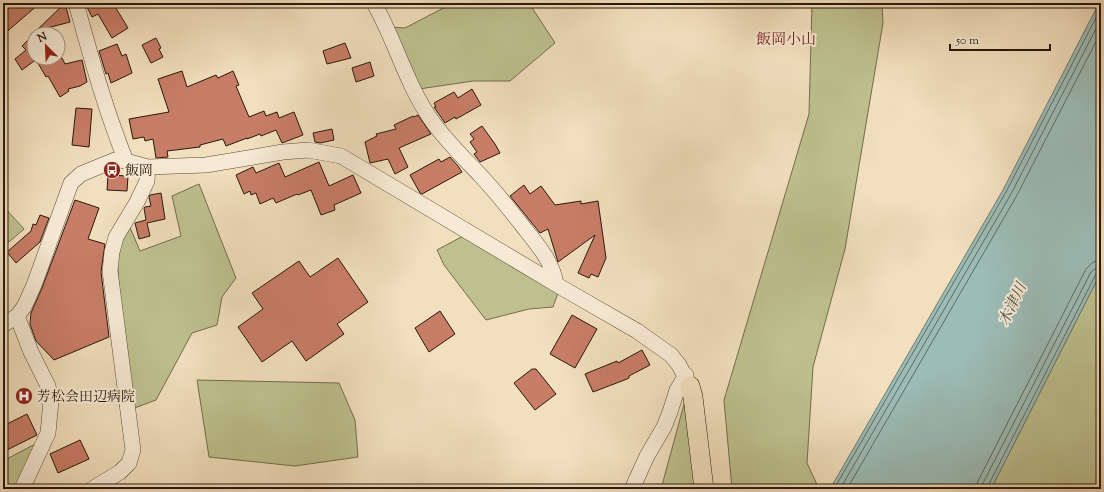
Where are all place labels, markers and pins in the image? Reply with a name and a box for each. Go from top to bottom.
bus stop icon: 飯岡 [102,160,122,180]
place label: 飯岡 [125,162,153,182]
hospital icon: 芳松会田辺病院 [14,386,34,406]
place label: 芳松会田辺病院 [37,388,135,408]

